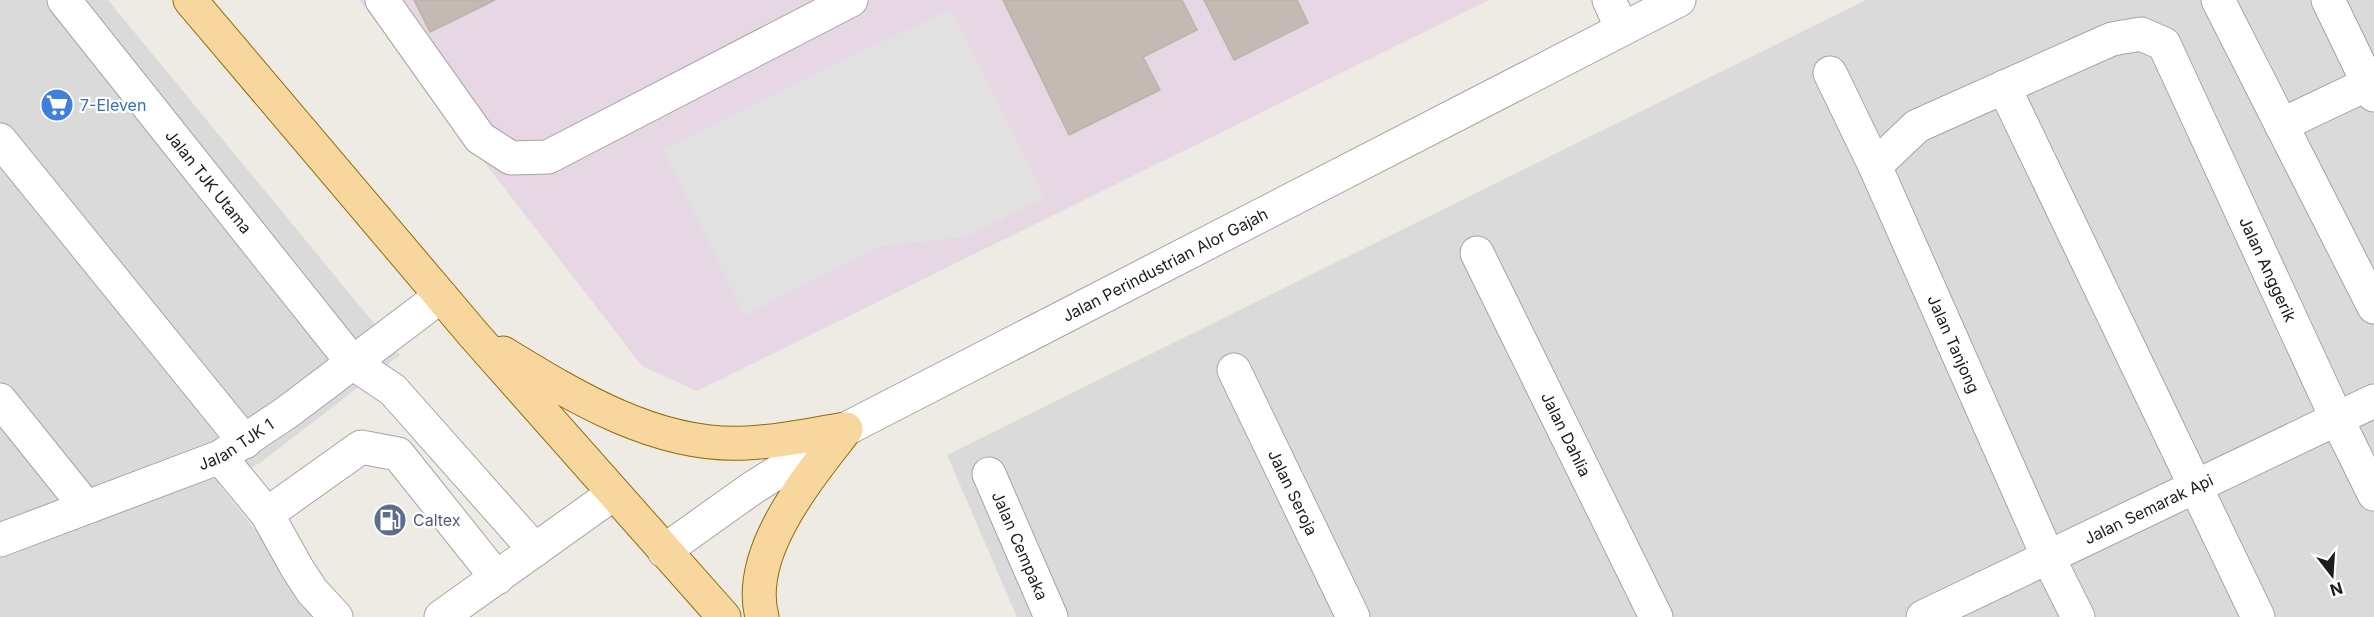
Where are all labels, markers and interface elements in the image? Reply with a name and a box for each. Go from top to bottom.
supermarket icon: 7-Eleven [39,87,75,123]
place label: 7-Eleven [80,95,146,115]
street label: Jalan TJK Utama [161,125,256,238]
street label: Jalan Perindustrian Alor Gajah [1059,204,1271,326]
street label: Jalan Anggerik [2235,214,2301,325]
street label: Jalan Tanjong [1923,292,1984,396]
street label: Jalan Dahlia [1537,389,1595,480]
street label: Jalan TJK 1 [195,414,277,474]
street label: Jalan Seroja [1264,446,1322,539]
street label: Jalan Semarak Api [2081,470,2216,548]
street label: Jalan Cempaka [988,488,1052,603]
fuel station icon: Caltex [372,502,408,538]
place label: Caltex [413,510,461,530]
north arrow [2302,545,2362,605]
text: N [2328,578,2345,601]

